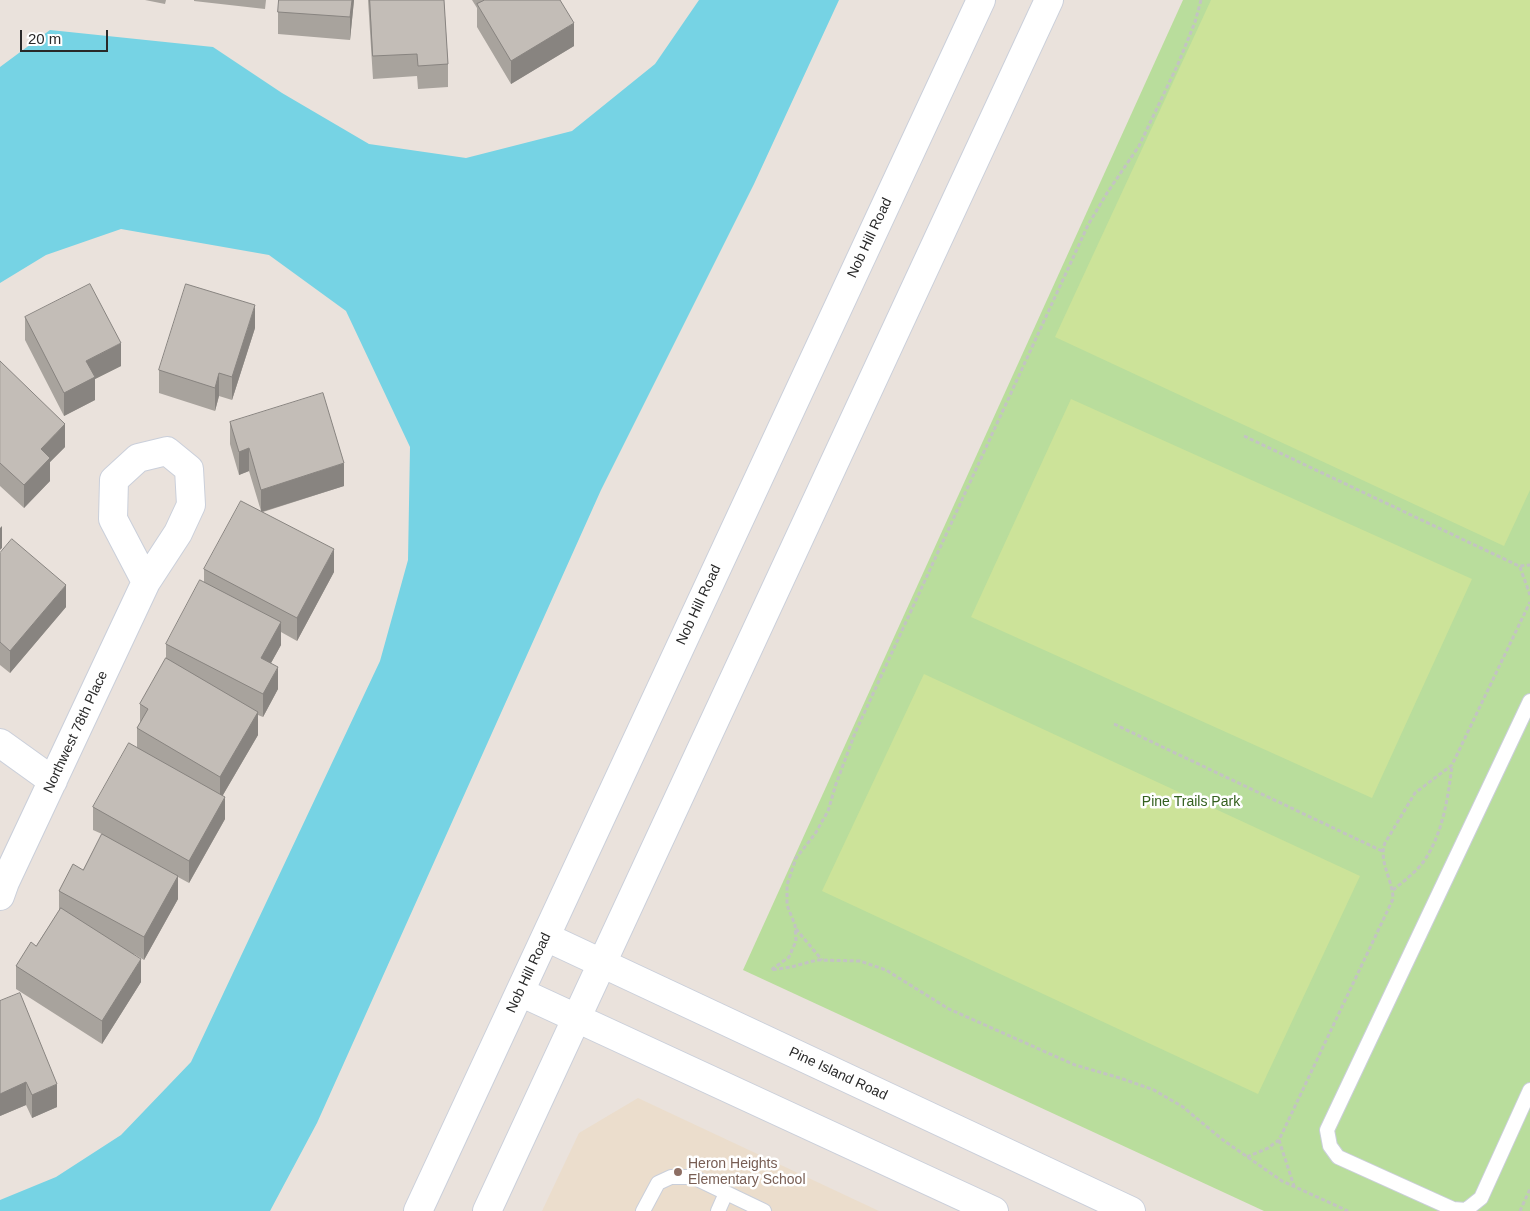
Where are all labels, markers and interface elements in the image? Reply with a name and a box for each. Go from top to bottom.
scale bar [22,20,110,52]
text: 20 m [28,30,61,47]
street label: Nob Hill Road [844,195,896,281]
street label: Nob Hill Road [673,562,725,648]
street label: Northwest 78th Place [40,668,112,796]
park label: Pine Trails Park [1142,794,1240,810]
street label: Nob Hill Road [503,930,555,1016]
street label: Pine Island Road [786,1044,890,1104]
place label: Heron Heights Elementary School [688,1156,806,1188]
marker: Heron Heights Elementary School [672,1166,684,1178]

